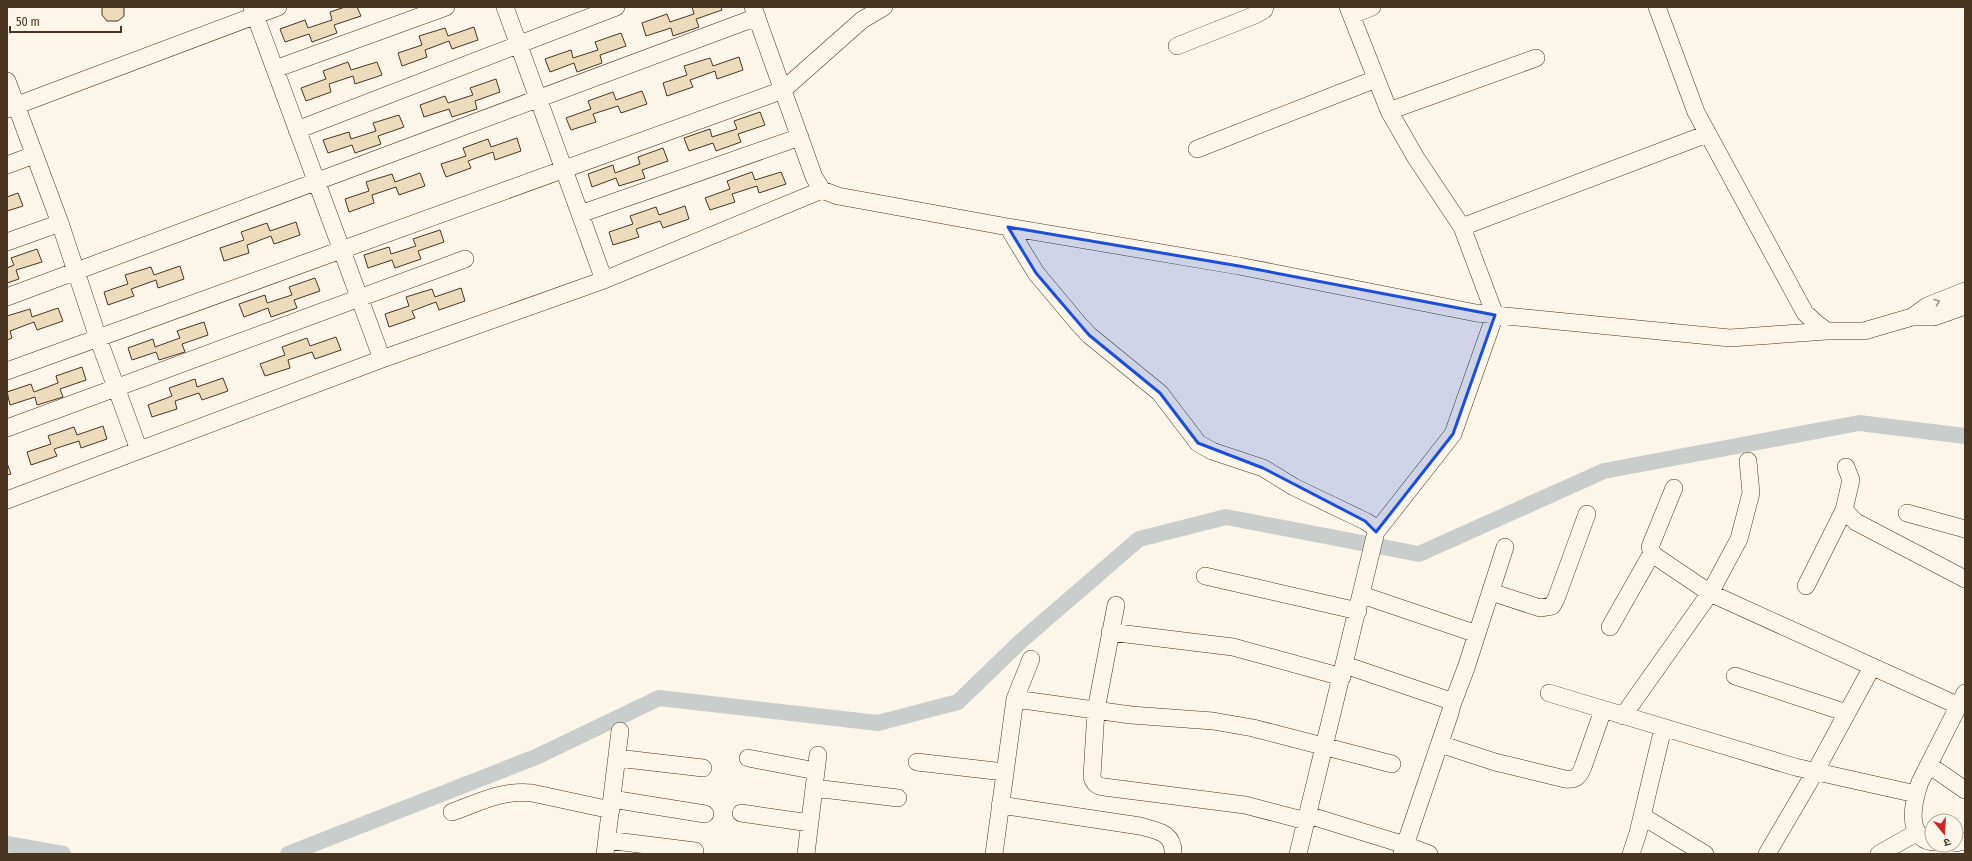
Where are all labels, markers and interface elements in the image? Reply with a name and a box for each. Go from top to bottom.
scale bar [10,8,121,34]
text: 50 m [16,15,40,29]
one-way arrow [1933,298,1940,306]
north arrow [1924,813,1964,853]
text: उ [1941,835,1952,849]

